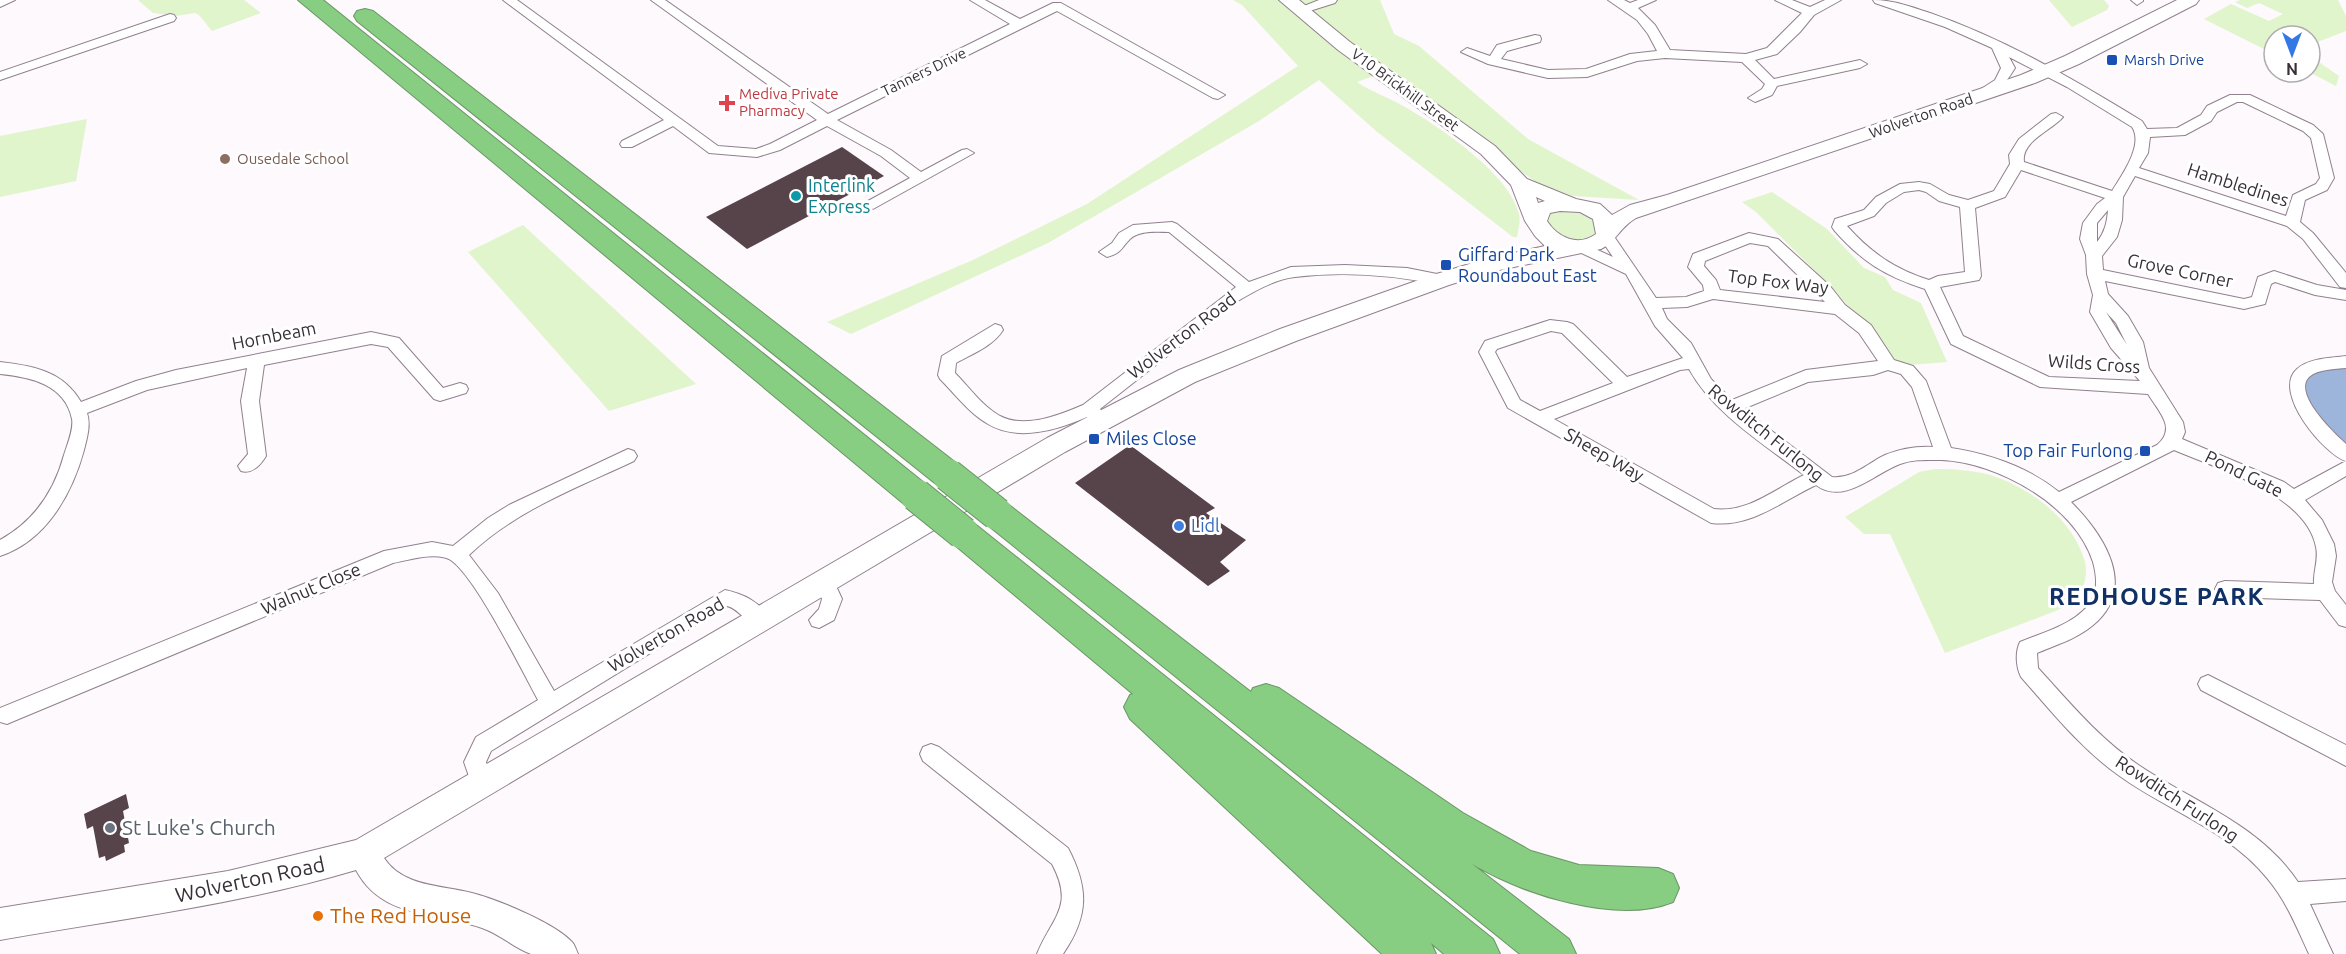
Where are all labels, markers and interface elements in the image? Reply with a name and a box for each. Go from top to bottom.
north arrow [2262,24,2322,84]
street label: Tanners Drive [879,44,969,99]
street label: V10 Brickhill Street [1348,45,1462,134]
place label: Marsh Drive [2124,51,2204,68]
marker: Marsh Drive [2105,53,2119,67]
text: N [2286,60,2298,78]
place label: Mediva Private Pharmacy [739,85,839,119]
street label: Wolverton Road [1867,90,1975,141]
marker: Mediva Private Pharmacy [720,96,734,110]
place label: Ousedale School [237,150,349,167]
marker: Ousedale School [218,152,232,166]
street label: Hambledines [2185,158,2292,210]
place label: Interlink Express [808,175,875,216]
marker: Interlink Express [789,189,803,203]
place label: Giffard Park Roundabout East [1458,244,1597,285]
street label: Grove Corner [2126,249,2235,291]
marker: Giffard Park Roundabout East [1439,258,1453,272]
street label: Top Fox Way [1727,265,1830,297]
street label: Wolverton Road [1123,288,1240,382]
street label: Hornbeam [230,317,318,353]
street label: Wilds Cross [2047,350,2141,376]
street label: Rowditch Furlong [1705,380,1828,485]
street label: Sheep Way [1561,423,1648,485]
place label: Miles Close [1106,428,1197,448]
marker: Miles Close [1087,432,1101,446]
place label: Top Fair Furlong [2003,440,2133,460]
marker: Top Fair Furlong [2138,444,2152,458]
street label: Pond Gate [2202,446,2287,501]
place label: Lidl [1191,515,1220,535]
marker: Lidl [1172,519,1186,533]
street label: Walnut Close [258,558,363,618]
district label: REDHOUSE PARK [2049,583,2265,610]
street label: Wolverton Road [604,593,727,675]
street label: Rowditch Furlong [2112,751,2243,845]
place label: St Luke's Church [122,815,276,839]
marker: St Luke's Church [103,821,117,835]
street label: Wolverton Road [173,851,327,907]
place label: The Red House [330,903,471,927]
marker: The Red House [311,909,325,923]

